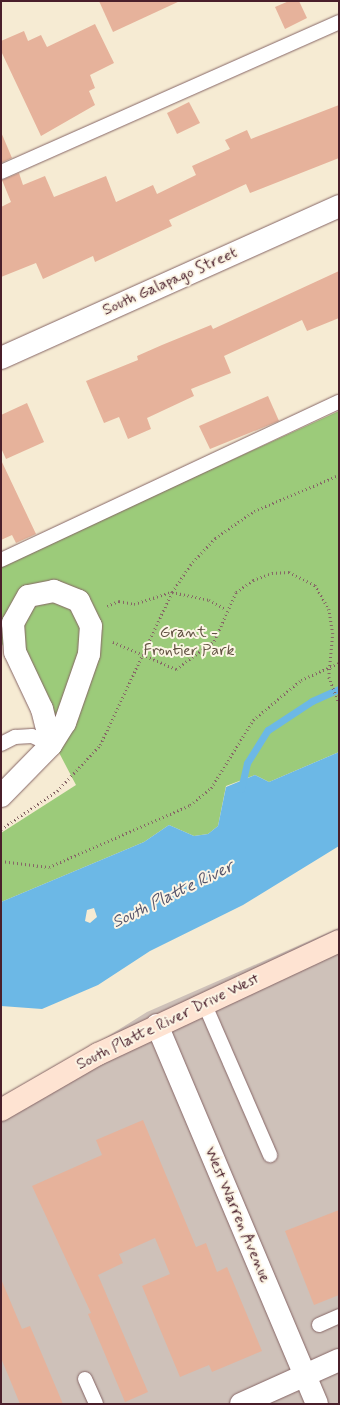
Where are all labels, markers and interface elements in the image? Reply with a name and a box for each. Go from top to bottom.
street label: South Galapago Street [98,243,242,321]
park label: Grant - Frontier Park [144,623,234,661]
water label: South Platte River [109,857,237,933]
street label: South Platte River Drive West [74,969,262,1075]
street label: West Warren Avenue [200,1145,274,1285]

